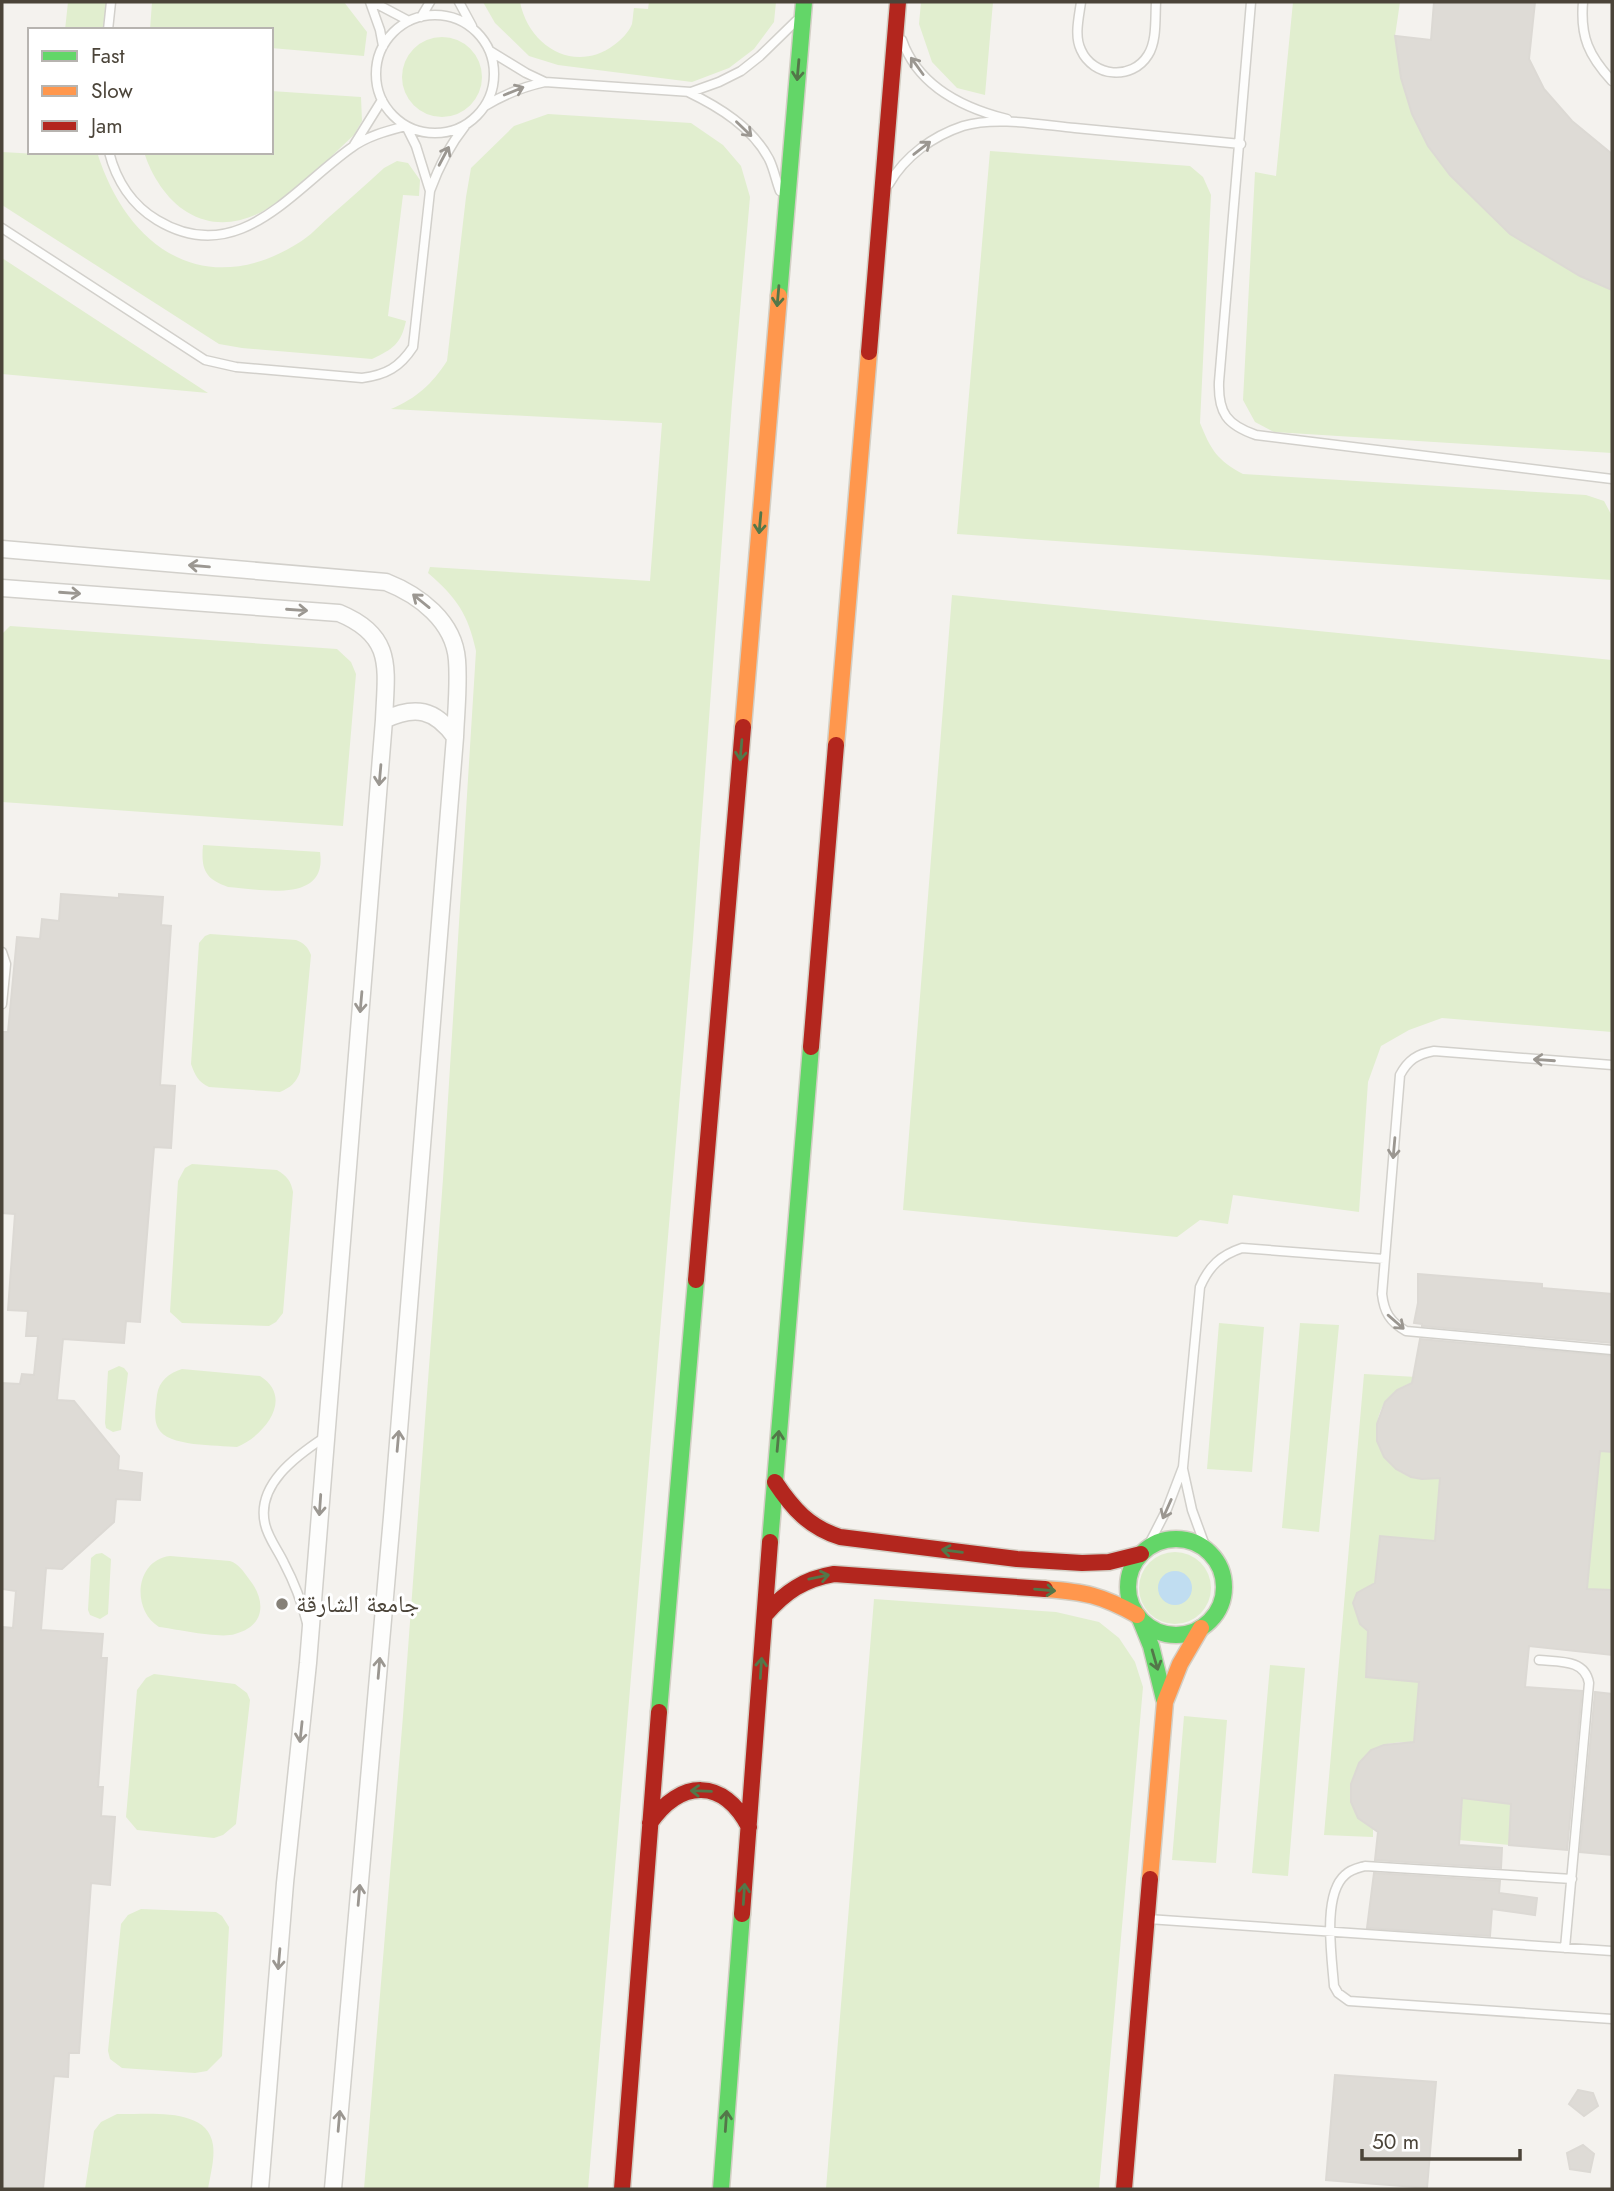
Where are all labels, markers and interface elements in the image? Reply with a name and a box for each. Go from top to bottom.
legend [28,28,273,154]
text: Fast [91,41,124,71]
one-way arrow [910,57,925,75]
one-way arrow [791,58,804,81]
text: Slow [91,76,133,106]
one-way arrow [502,83,524,96]
text: Jam [88,111,123,141]
one-way arrow [736,121,753,138]
one-way arrow [912,141,931,156]
one-way arrow [437,147,451,167]
one-way arrow [771,285,784,307]
one-way arrow [753,511,766,534]
one-way arrow [189,559,211,572]
one-way arrow [58,587,81,600]
one-way arrow [412,593,430,609]
one-way arrow [285,604,307,617]
one-way arrow [734,738,747,761]
one-way arrow [373,764,386,786]
one-way arrow [354,990,367,1013]
one-way arrow [1533,1053,1556,1066]
one-way arrow [1387,1136,1400,1159]
one-way arrow [1387,1314,1405,1330]
one-way arrow [772,1430,785,1452]
one-way arrow [392,1431,405,1453]
one-way arrow [313,1494,326,1516]
one-way arrow [1160,1498,1173,1520]
one-way arrow [941,1545,963,1558]
one-way arrow [807,1570,830,1583]
one-way arrow [1034,1584,1056,1597]
place label: جامعة الشارقة [296,1586,419,1621]
marker: جامعة الشارقة [274,1596,290,1612]
one-way arrow [1149,1649,1162,1671]
one-way arrow [373,1657,386,1680]
one-way arrow [755,1657,768,1679]
one-way arrow [294,1720,307,1743]
one-way arrow [690,1785,713,1798]
one-way arrow [353,1884,366,1906]
one-way arrow [738,1884,751,1906]
one-way arrow [272,1947,285,1969]
one-way arrow [332,2110,345,2133]
one-way arrow [720,2110,733,2133]
scale bar [1362,2118,1520,2162]
text: 50 m [1372,2127,1419,2157]

